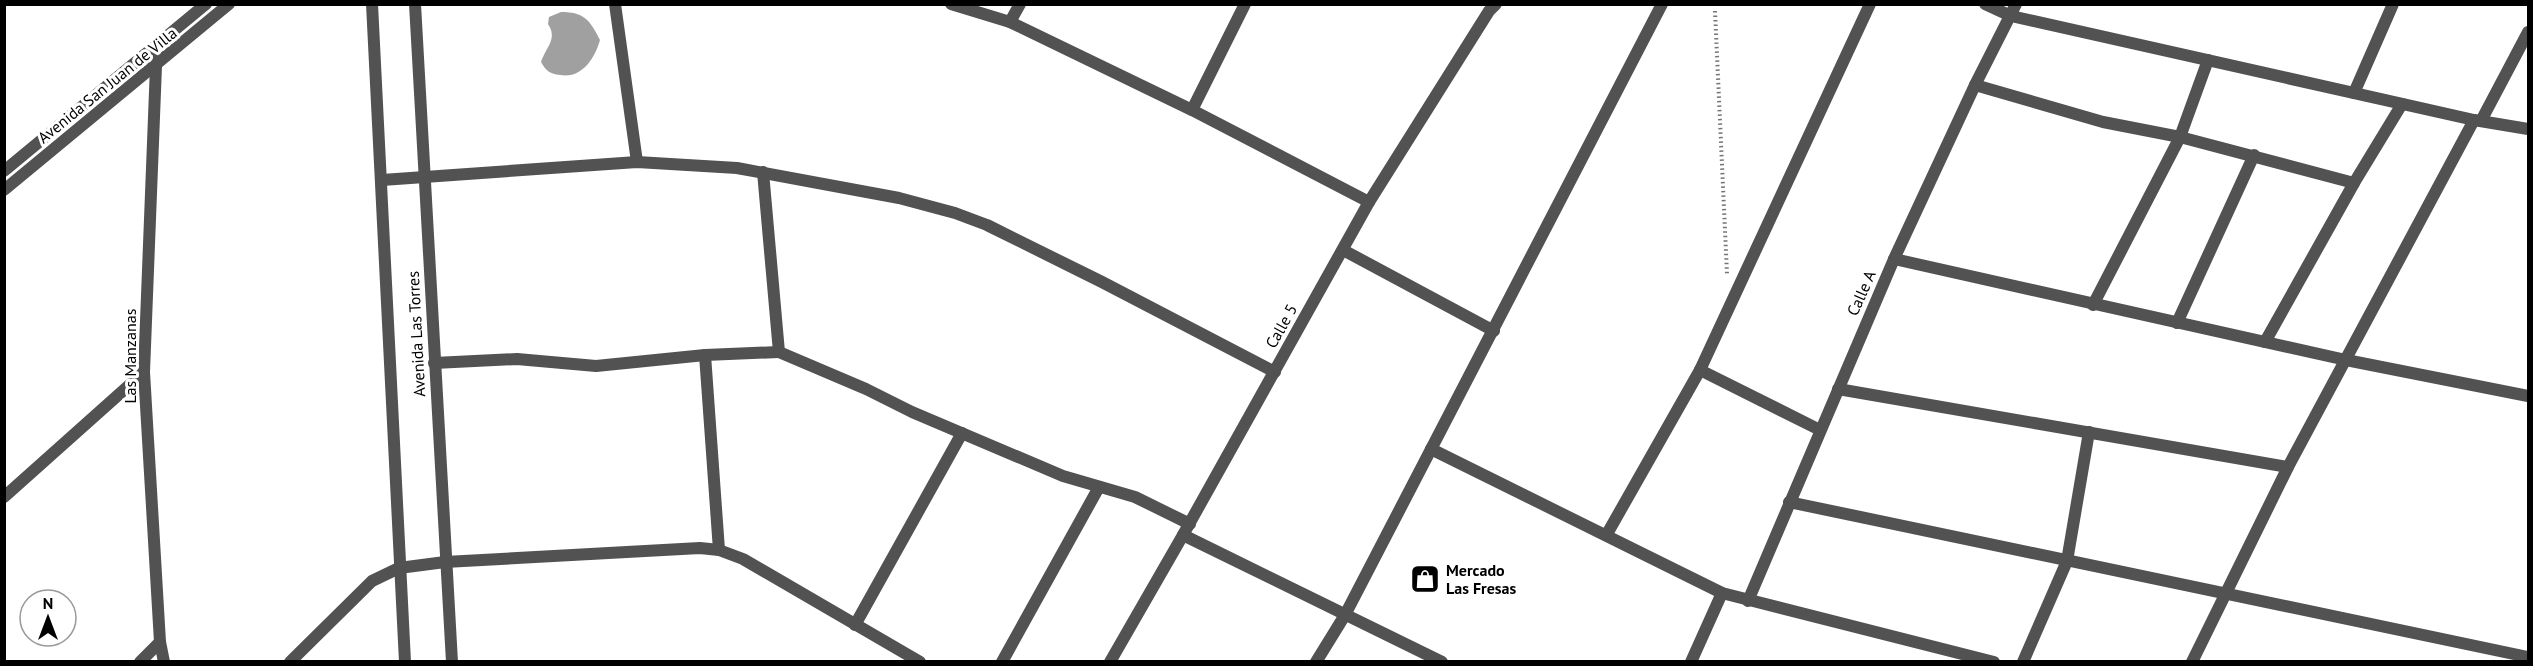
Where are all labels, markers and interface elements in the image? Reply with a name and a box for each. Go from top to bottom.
street label: Avenida San Juan de Villa [33,23,181,147]
street label: Calle A [1842,267,1880,319]
street label: Avenida Las Torres [403,270,429,397]
street label: Calle 5 [1261,300,1301,352]
street label: Las Manzanas [120,308,140,403]
place label: Mercado Las Fresas [1446,560,1517,598]
shop icon: Mercado Las Fresas [1409,563,1441,595]
north arrow [18,588,78,648]
text: N [43,593,53,613]

